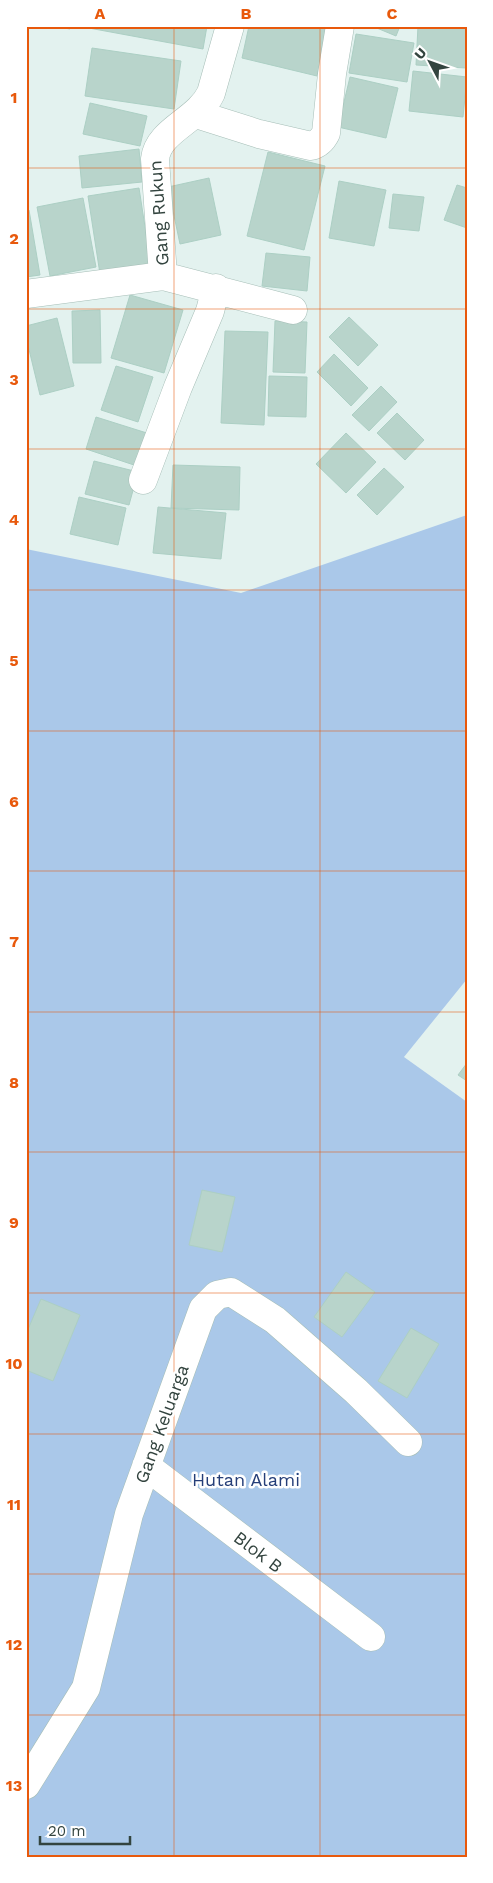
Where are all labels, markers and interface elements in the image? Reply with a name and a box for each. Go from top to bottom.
text: A [95,4,106,23]
text: B [241,4,252,23]
text: C [387,4,398,23]
north arrow [406,38,456,88]
text: U [411,44,430,62]
text: 1 [11,88,17,107]
street label: Gang Rukun [144,160,173,266]
text: 2 [9,229,19,248]
text: 3 [9,370,19,389]
text: 4 [9,510,19,529]
text: 5 [9,651,19,670]
text: 6 [9,792,19,811]
text: 7 [9,932,19,951]
text: 8 [9,1073,19,1092]
text: 9 [9,1213,19,1232]
text: 10 [5,1354,23,1373]
street label: Gang Keluarga [130,1362,193,1486]
park label: Hutan Alami [192,1469,300,1490]
text: 11 [7,1495,21,1514]
street label: Blok B [230,1526,287,1577]
text: 12 [6,1635,22,1654]
text: 13 [6,1776,22,1795]
scale bar [40,1813,130,1845]
text: 20 m [48,1822,86,1840]

